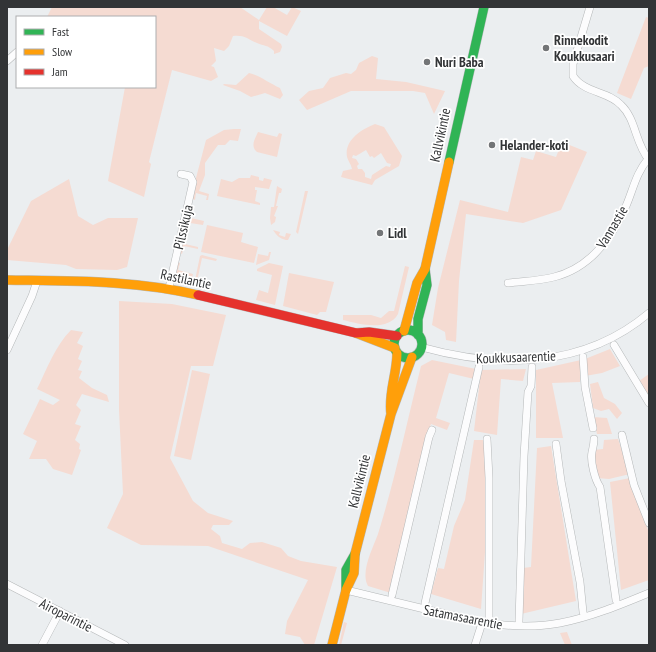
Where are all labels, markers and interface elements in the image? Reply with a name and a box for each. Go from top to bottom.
legend [16,16,156,88]
text: Fast [52,24,70,39]
place label: Rinnekodit Koukkusaari [554,31,615,65]
marker: Rinnekodit Koukkusaari [541,43,551,53]
text: Slow [52,44,73,59]
place label: Nuri Baba [435,53,484,71]
marker: Nuri Baba [422,57,432,67]
text: Jam [51,64,68,79]
street label: Kallvikintie [426,106,455,164]
place label: Helander-koti [500,136,569,154]
marker: Helander-koti [487,140,497,150]
street label: Vannastie [592,202,632,253]
street label: Pilssikuja [169,203,197,251]
place label: Lidl [388,224,407,242]
marker: Lidl [375,228,385,238]
street label: Rastilantie [159,265,213,293]
street label: Koukkusaarentie [476,347,556,367]
street label: Kallvikintie [344,452,374,510]
street label: Airoparintie [37,594,96,636]
street label: Satamasaarentie [422,601,504,634]

